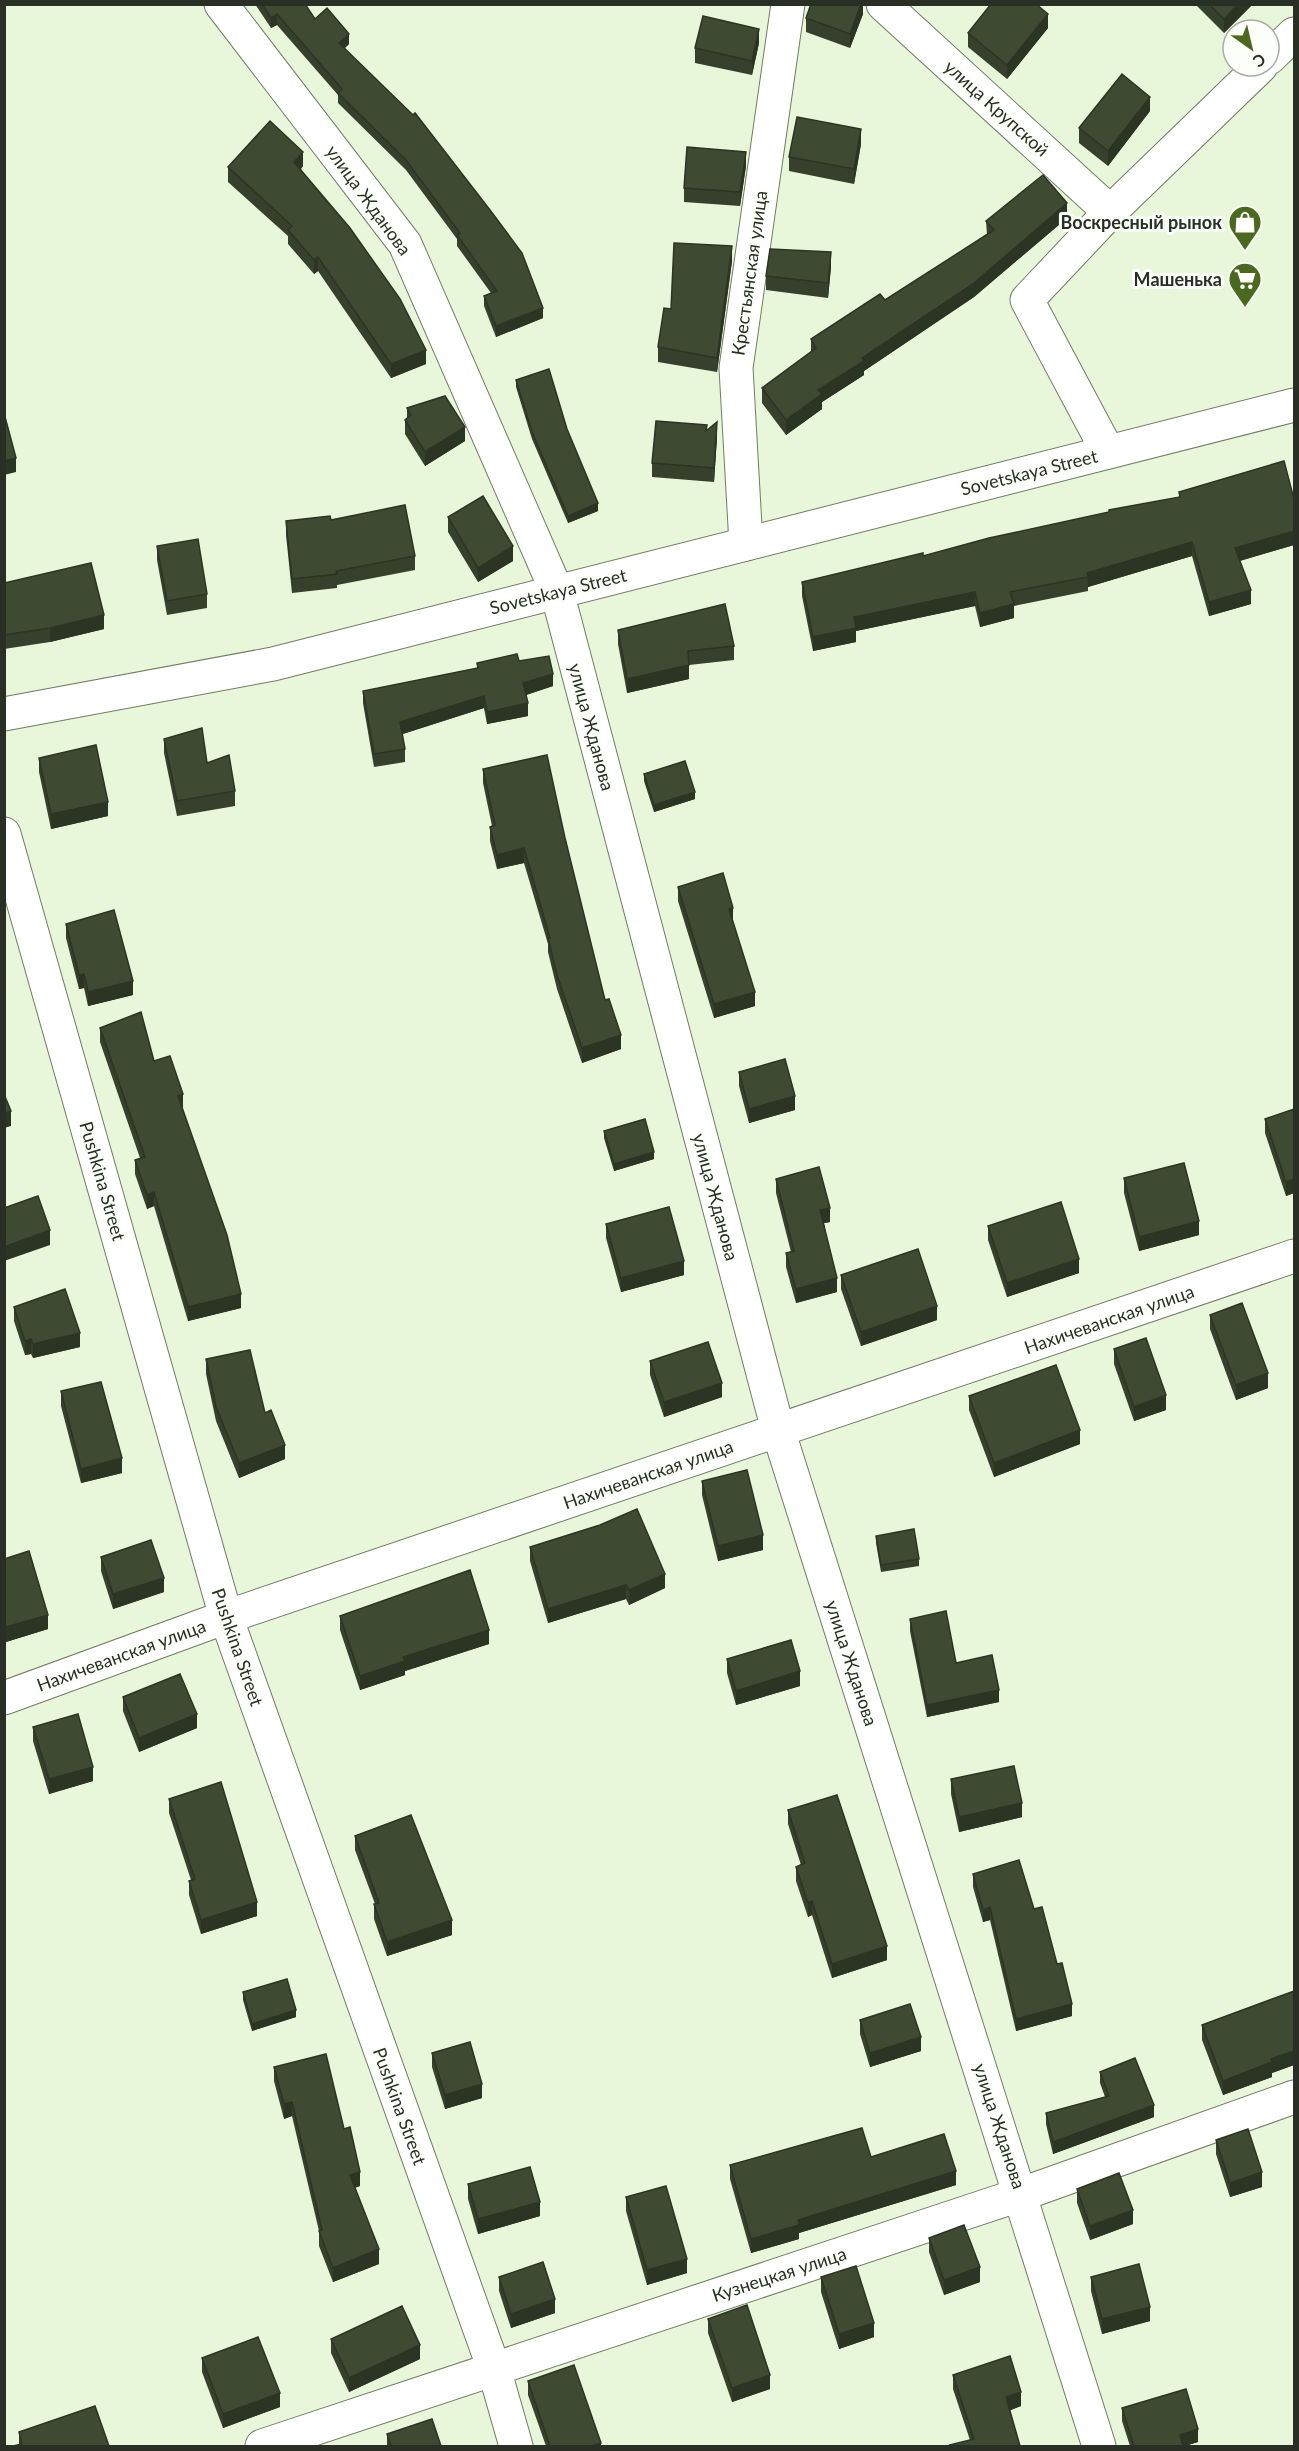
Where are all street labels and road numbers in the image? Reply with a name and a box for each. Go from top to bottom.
street label: улица Крупской [940,55,1054,161]
street label: улица Жданова [322,141,416,259]
street label: Крестьянская улица [727,189,771,357]
street label: Sovetskaya Street [958,444,1100,500]
street label: Sovetskaya Street [487,563,629,619]
street label: улица Жданова [564,661,620,793]
street label: Pushkina Street [75,1119,131,1244]
street label: улица Жданова [688,1131,744,1263]
street label: Нахичеванская улица [1021,1280,1197,1358]
street label: Нахичеванская улица [560,1435,736,1513]
street label: Pushkina Street [208,1585,269,1709]
street label: улица Жданова [821,1597,883,1729]
street label: Нахичеванская улица [34,1614,208,1696]
street label: Pushkina Street [369,2044,432,2168]
street label: улица Жданова [969,2060,1031,2192]
street label: Кузнецкая улица [709,2242,849,2306]

